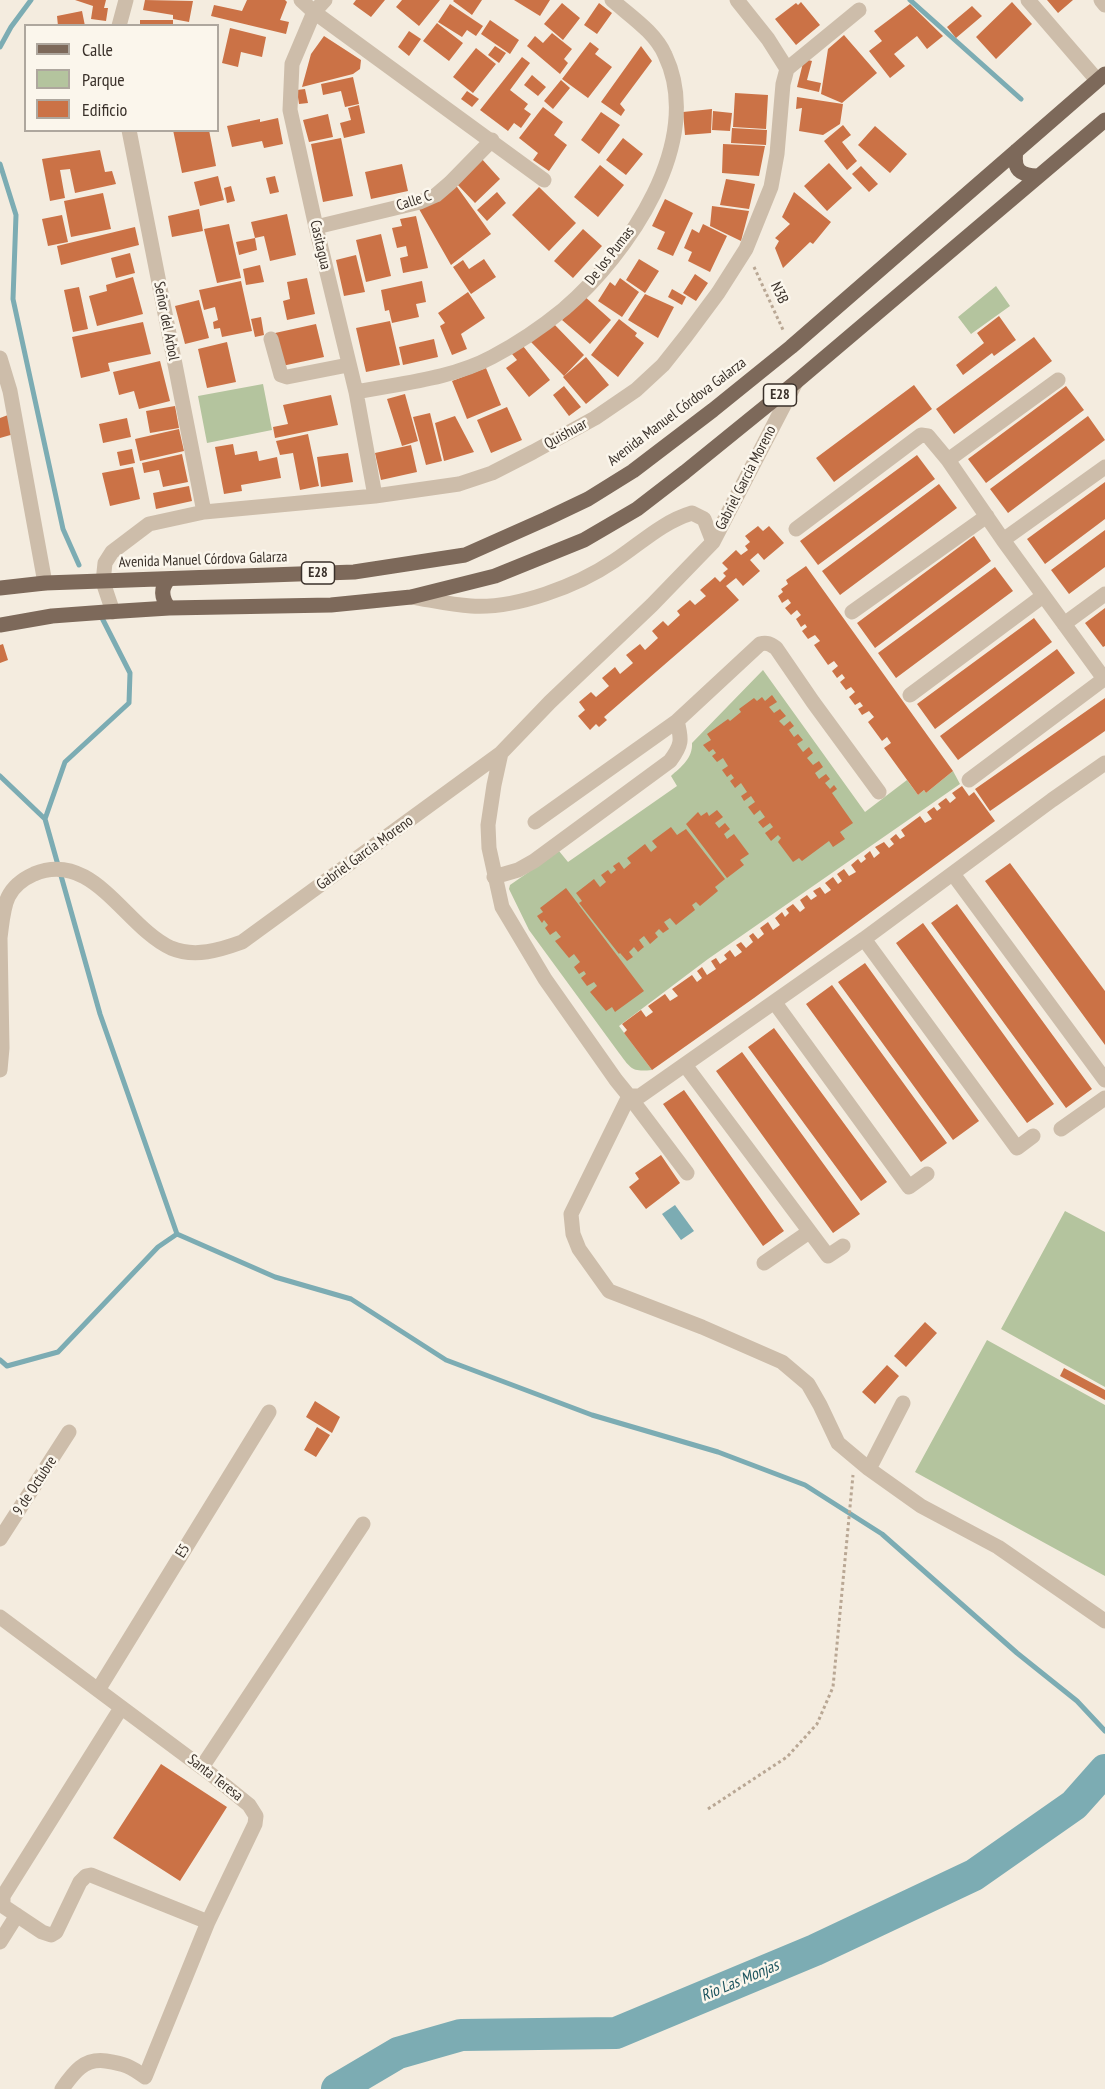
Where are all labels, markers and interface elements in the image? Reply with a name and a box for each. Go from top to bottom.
legend [24,24,219,132]
text: Calle [82,38,113,61]
text: Parque [82,68,125,91]
text: Edificio [82,98,127,121]
street label: Calle C [394,187,434,215]
street label: Casitagua [306,219,334,271]
street label: De los Pumas [582,223,638,289]
street label: N3B [766,279,792,307]
street label: Señor del Arbol [150,280,182,362]
street label: Avenida Manuel Córdova Galarza [604,354,750,470]
road number: E28 [764,384,796,406]
street label: Quishuar [541,415,591,453]
street label: Gabriel García Moreno [712,423,780,533]
street label: Avenida Manuel Córdova Galarza [118,548,288,572]
road number: E28 [302,562,334,584]
street label: Gabriel García Moreno [313,812,417,894]
street label: 9 de Octubre [9,1453,61,1519]
street label: E5 [172,1541,194,1561]
street label: Santa Teresa [184,1751,246,1805]
water label: Rio Las Monjas [698,1956,782,2006]

